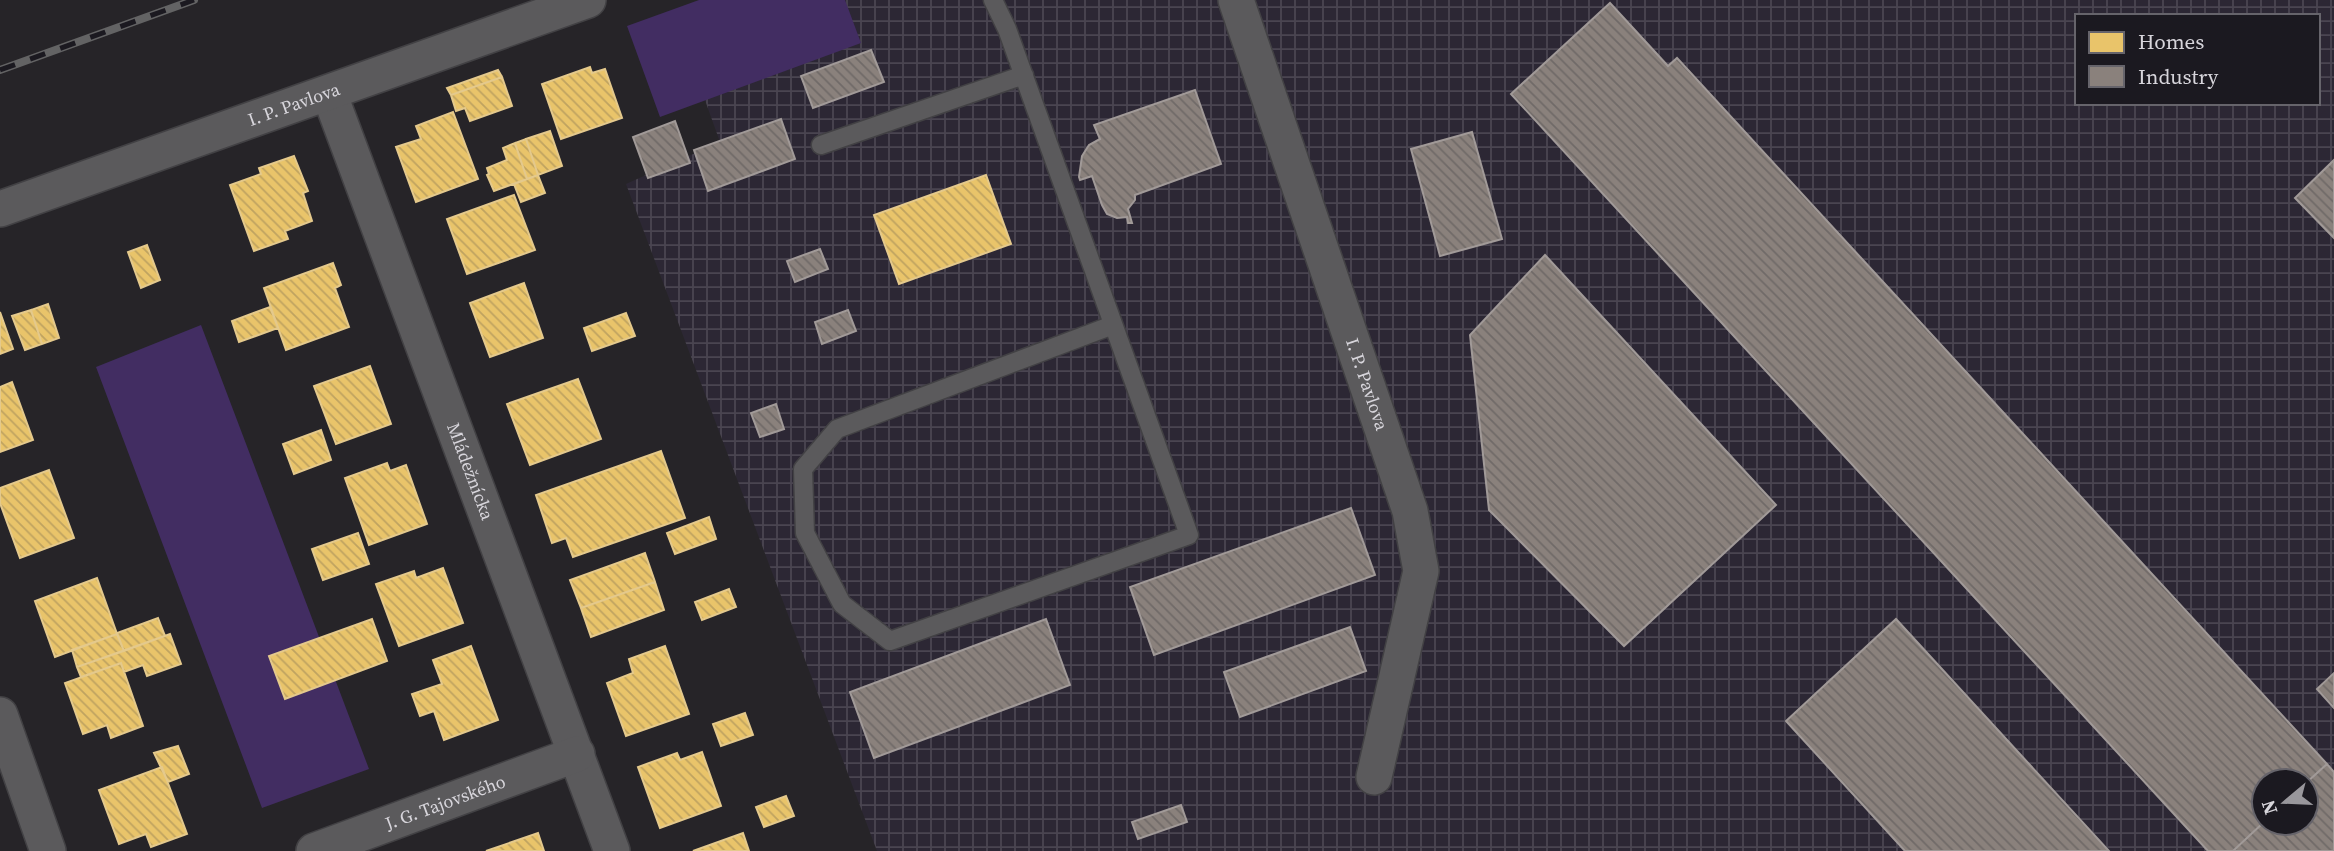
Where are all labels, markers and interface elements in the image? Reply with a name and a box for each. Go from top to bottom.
legend [2075,14,2320,105]
text: Homes [2138,27,2204,56]
text: Industry [2138,62,2218,91]
street label: I. P. Pavlova [244,76,344,132]
street label: I. P. Pavlova [1340,335,1395,434]
street label: Mládežnícka [441,419,501,524]
north arrow [2250,767,2320,837]
street label: J. G. Tajovského [380,768,509,836]
text: N [2254,797,2283,818]

